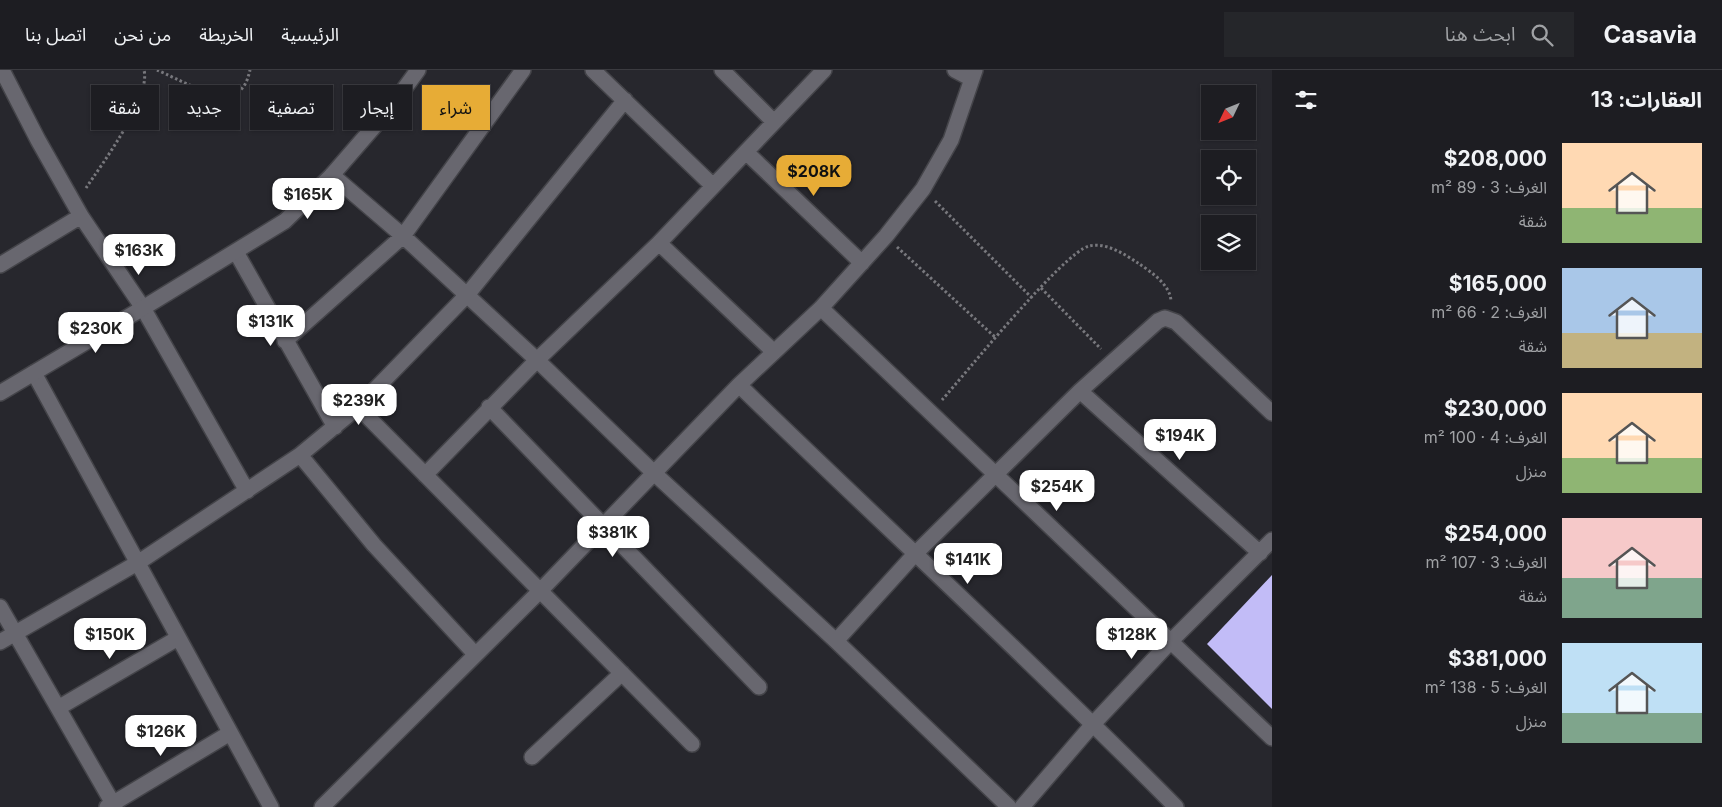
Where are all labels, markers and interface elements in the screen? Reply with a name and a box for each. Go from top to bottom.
search box [1224,12,1574,57]
text: Casavia [1604,20,1697,49]
icon: search [1528,21,1556,49]
text: ابحث هنا [1445,23,1516,46]
text: اتصل بنا [25,24,86,45]
text: من نحن [114,24,171,45]
text: الخريطة [199,24,253,45]
text: الرئيسية [281,24,339,45]
chip: شقة [91,85,159,130]
chip: جديد [169,85,240,130]
chip: تصفية [250,85,333,130]
chip: إيجار [343,85,412,130]
chip: شراء [422,85,490,130]
north arrow [1201,85,1256,140]
map controls [1201,85,1256,270]
icon: filters [1292,86,1320,114]
text: العقارات: 13 [1591,87,1702,112]
text: $208,000 [1444,146,1547,171]
button: locate [1201,150,1256,205]
pin: $208K [779,154,849,197]
text: $208K [787,161,841,181]
icon: home [1602,163,1662,223]
text: الغرف: 3 · 89 m² [1431,177,1547,197]
pin: $165K [273,178,343,220]
text: $165K [283,184,333,204]
text: شقة [1519,211,1547,231]
button: layers [1201,215,1256,270]
pin: $163K [104,234,174,276]
text: $163K [114,240,164,260]
text: $165,000 [1449,271,1547,296]
icon: home [1602,288,1662,348]
text: الغرف: 2 · 66 m² [1431,302,1547,322]
pin: $131K [236,304,306,347]
text: $131K [248,311,294,331]
pin: $230K [61,312,131,354]
text: $230K [69,318,123,338]
text: شقة [1519,336,1547,356]
pin: $239K [324,384,394,426]
text: $239K [333,390,385,410]
text: $230,000 [1444,396,1547,421]
icon: home [1602,413,1662,473]
pin: $194K [1145,418,1215,461]
text: $194K [1155,425,1205,445]
text: الغرف: 4 · 100 m² [1424,427,1547,447]
text: منزل [1516,461,1547,481]
pin: $254K [1022,470,1092,512]
text: $254K [1030,476,1084,496]
pin: $381K [578,516,648,558]
text: $254,000 [1444,521,1547,546]
text: $381K [588,522,638,542]
icon: home [1602,538,1662,598]
pin: $141K [933,542,1003,585]
text: $141K [945,549,991,569]
text: الغرف: 3 · 107 m² [1426,552,1547,572]
text: شقة [1519,586,1547,606]
pin: $150K [75,618,145,660]
pin: $128K [1097,618,1167,660]
text: $150K [85,624,135,644]
text: $128K [1107,624,1157,644]
text: $381,000 [1448,646,1547,671]
icon: home [1602,663,1662,723]
text: الغرف: 5 · 138 m² [1425,677,1547,697]
text: منزل [1516,711,1547,731]
pin: $126K [126,714,196,757]
text: $126K [136,721,186,741]

